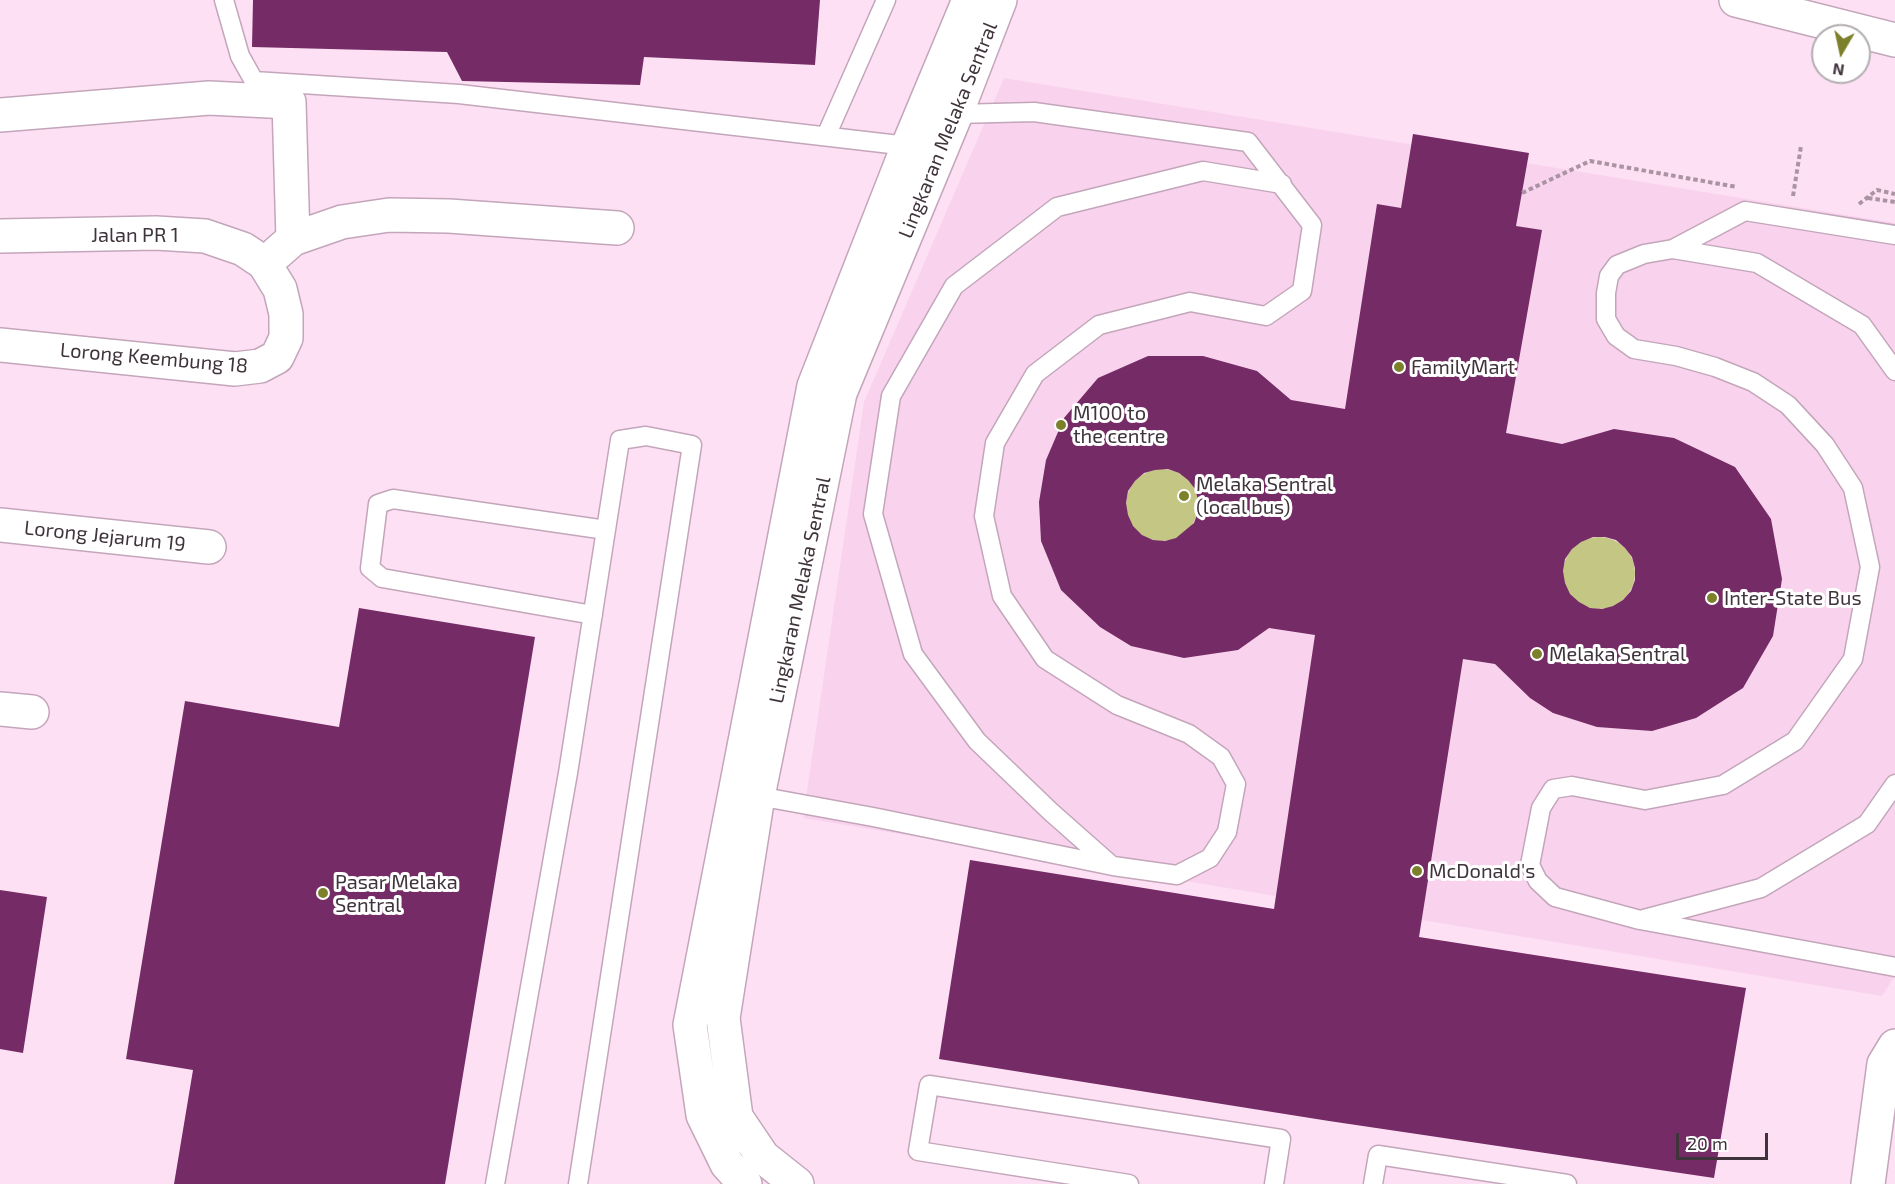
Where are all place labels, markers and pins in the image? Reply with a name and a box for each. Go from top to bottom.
place label: FamilyMart [1411,355,1515,379]
marker: FamilyMart [1392,360,1406,374]
place label: M100 to the centre [1073,401,1166,448]
marker: M100 to the centre [1054,418,1068,432]
place label: Melaka Sentral (local bus) [1196,472,1333,519]
marker: Melaka Sentral (local bus) [1177,489,1191,503]
place label: Inter-State Bus [1724,586,1862,610]
marker: Inter-State Bus [1705,591,1719,605]
place label: Melaka Sentral [1549,642,1686,666]
marker: Melaka Sentral [1530,647,1544,661]
place label: McDonald's [1429,859,1535,883]
marker: McDonald's [1410,864,1424,878]
place label: Pasar Melaka Sentral [335,870,458,917]
marker: Pasar Melaka Sentral [316,886,330,900]

